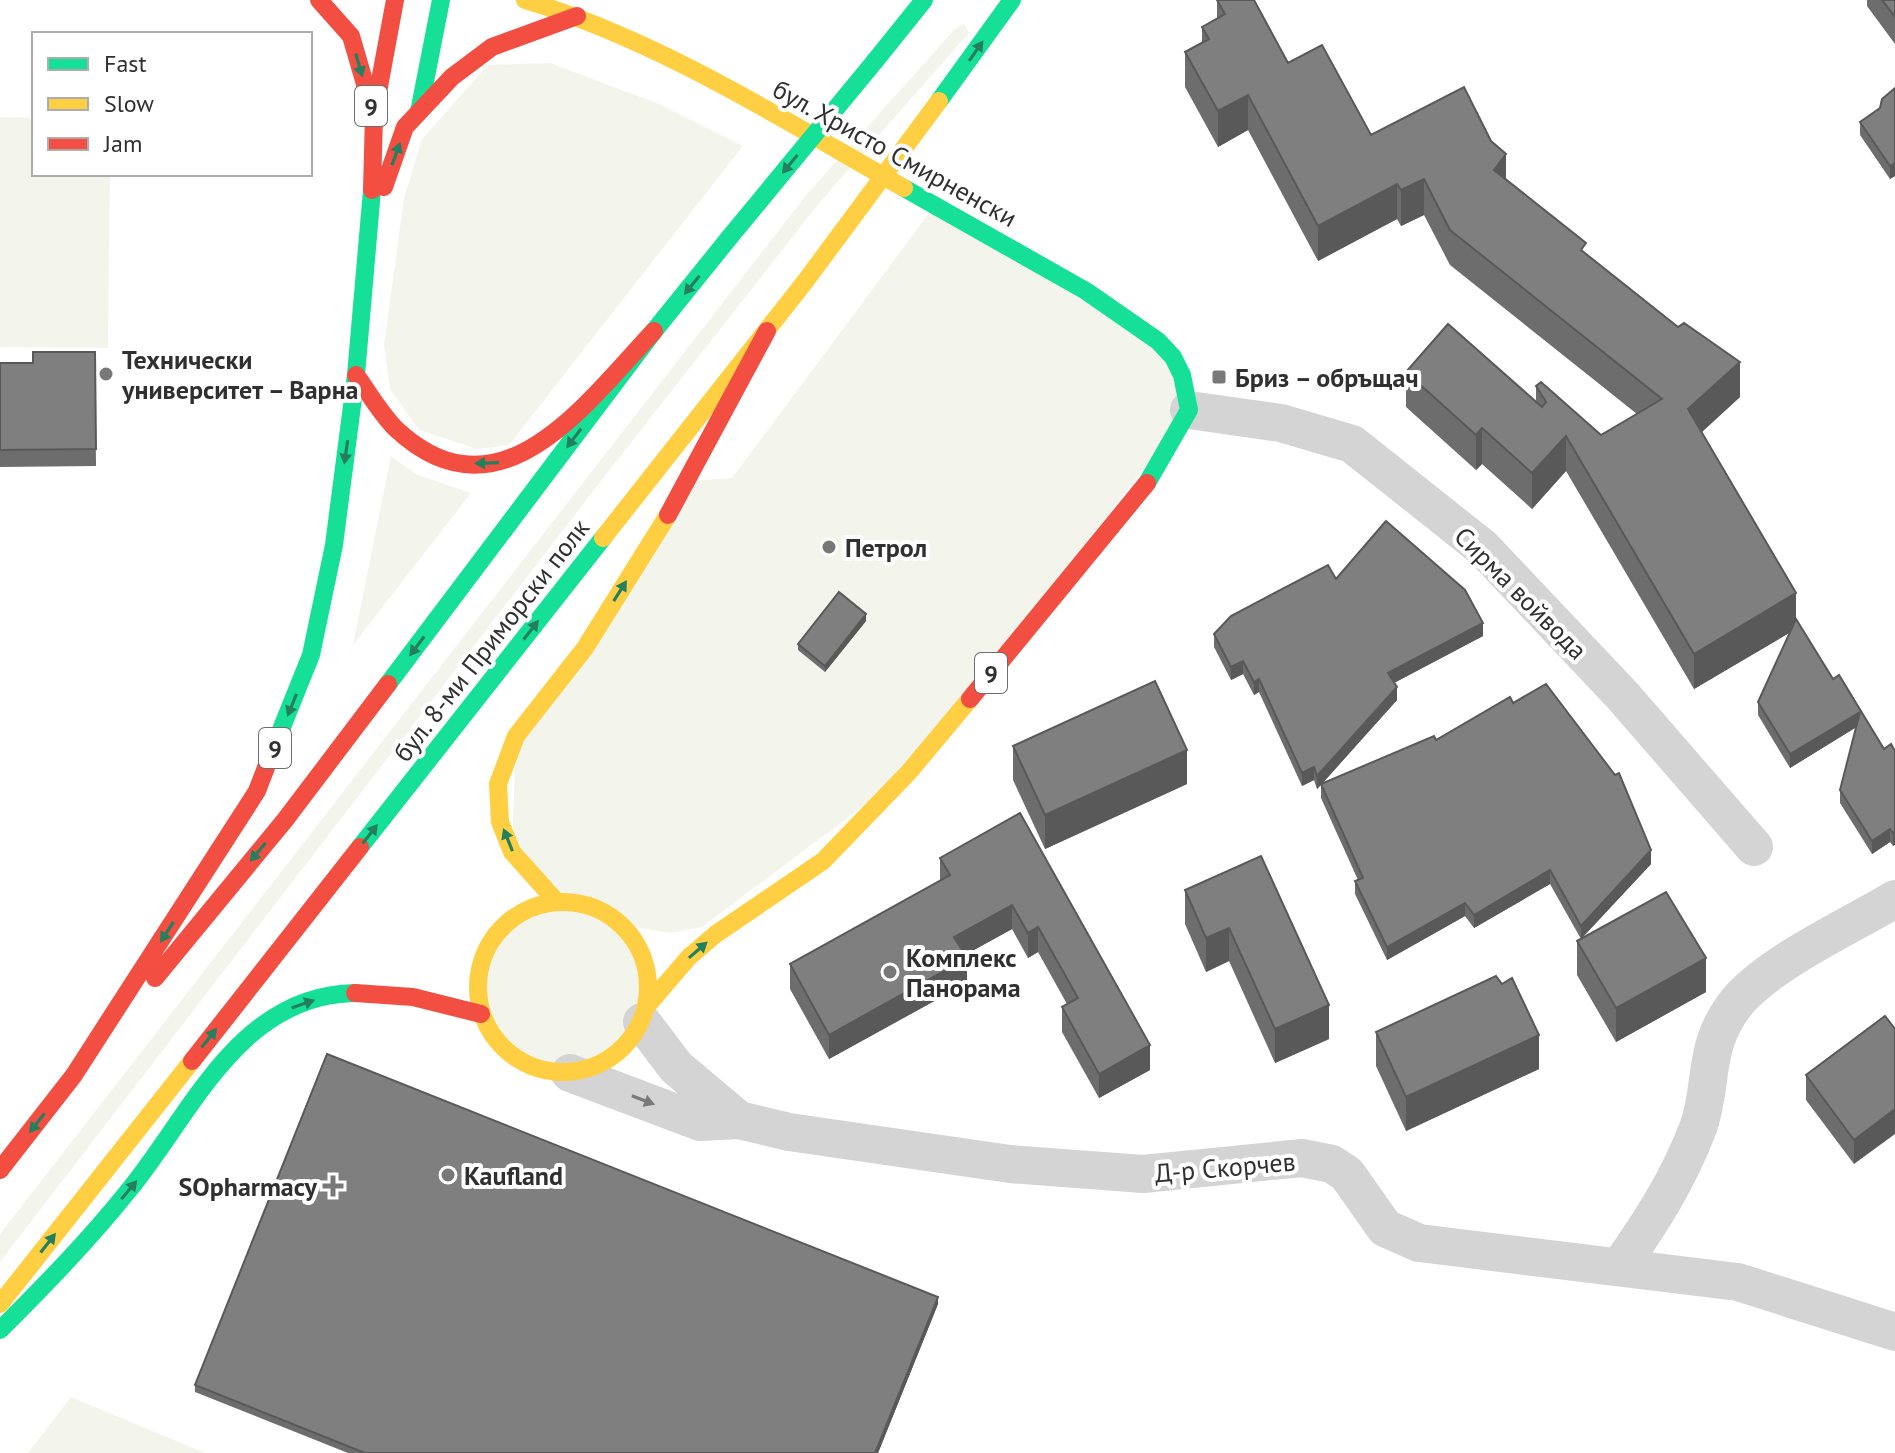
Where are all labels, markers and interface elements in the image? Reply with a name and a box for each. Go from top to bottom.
legend [32,32,312,176]
one-way arrow [968,41,983,62]
text: Fast [104,48,147,79]
one-way arrow [353,53,366,77]
street label: бул. Христо Смирненски [767,72,1023,234]
road number: 9 [355,86,387,126]
text: Slow [104,88,154,119]
text: Jam [103,128,142,159]
one-way arrow [390,141,403,165]
one-way arrow [782,154,799,174]
one-way arrow [684,275,701,295]
place label: Технически университет – Варна [121,343,359,406]
place label: Бриз – обръщач [1235,361,1419,394]
marker: Технически университет – Варна [97,365,115,383]
marker: Бриз – обръщач [1210,368,1228,386]
one-way arrow [566,428,582,448]
one-way arrow [339,440,352,465]
one-way arrow [474,457,500,470]
street label: бул. 8-ми Приморски полк [386,512,596,768]
street label: Сирма войвода [1448,520,1594,666]
place label: Петрол [845,531,927,564]
marker: Петрол [820,538,838,556]
one-way arrow [613,580,627,602]
one-way arrow [523,620,539,640]
one-way arrow [409,635,425,656]
road number: 9 [975,653,1007,693]
one-way arrow [285,693,298,717]
road number: 9 [259,728,291,768]
one-way arrow [362,824,378,844]
one-way arrow [501,828,514,852]
one-way arrow [251,842,267,862]
one-way arrow [160,921,174,943]
place label: Комплекс Панорама [906,941,1021,1004]
one-way arrow [687,942,707,959]
marker: Комплекс Панорама [881,963,899,981]
one-way arrow [292,997,316,1009]
one-way arrow [201,1028,217,1048]
one-way arrow [631,1094,655,1107]
one-way arrow [30,1112,46,1133]
street label: Д-р Скорчев [1153,1144,1297,1190]
place label: Kaufland [464,1159,563,1192]
marker: Kaufland [439,1166,457,1184]
place label: SOpharmacy [178,1170,318,1203]
marker: SOpharmacy [324,1177,342,1195]
one-way arrow [120,1180,137,1200]
one-way arrow [40,1233,56,1253]

